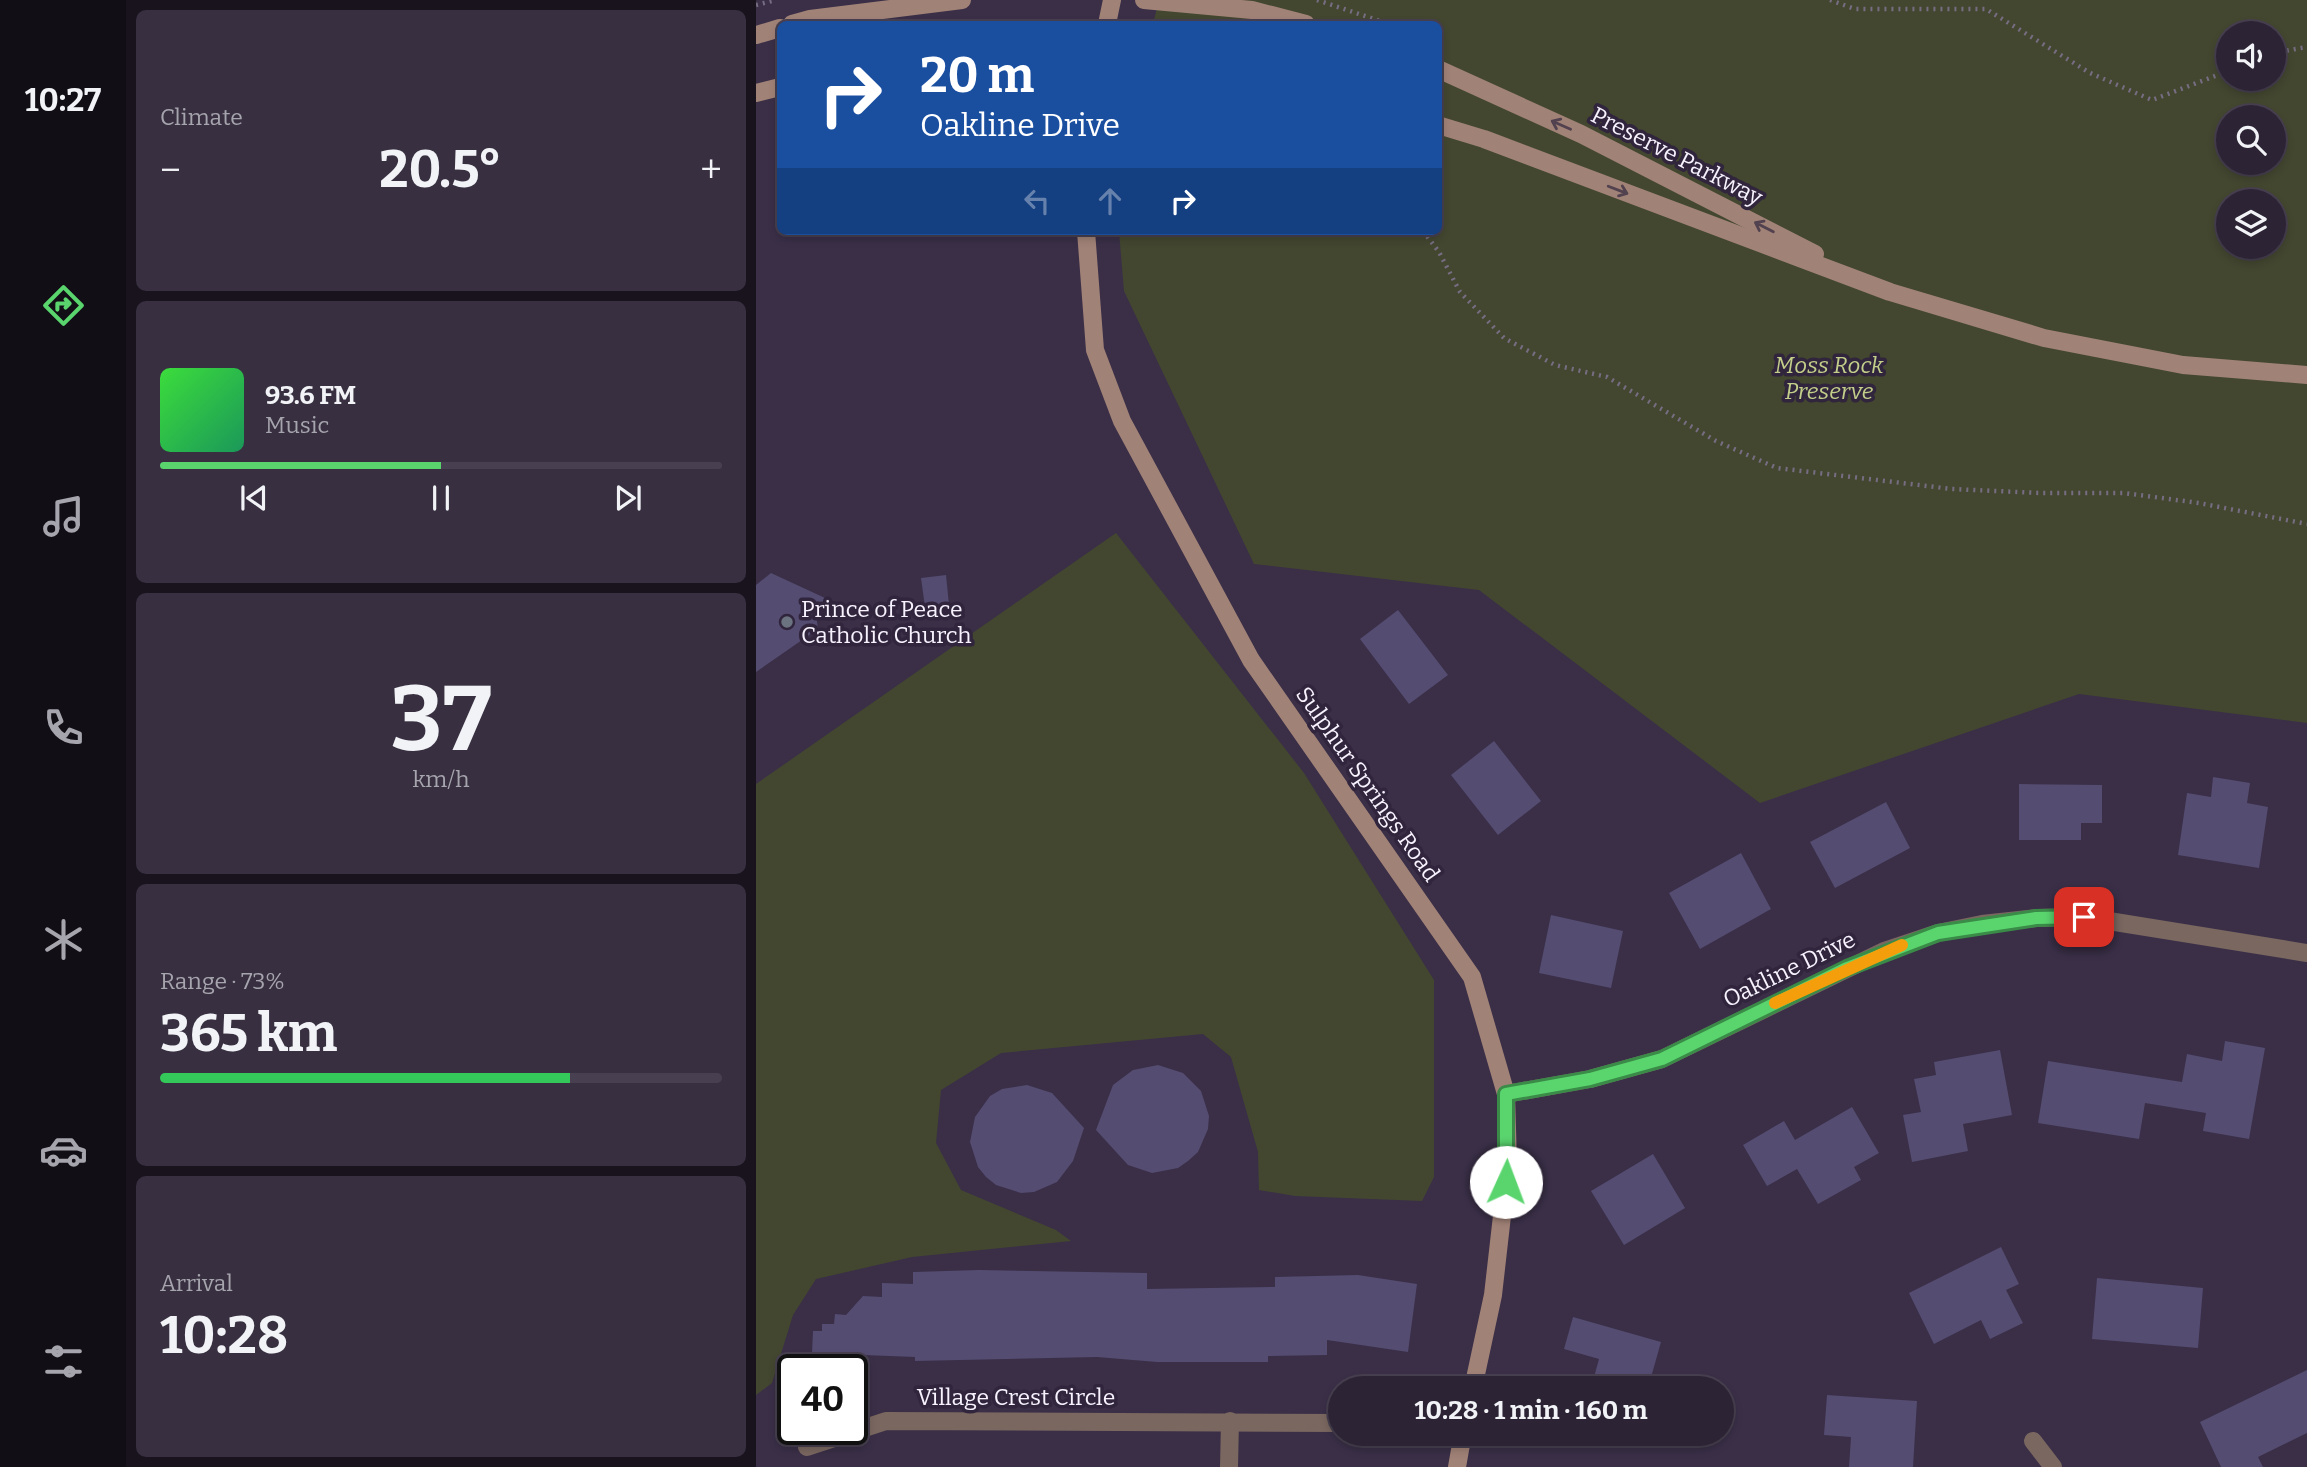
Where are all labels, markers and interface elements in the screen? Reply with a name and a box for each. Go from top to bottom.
map controls [2216,21,2286,259]
button: sound [2216,21,2286,91]
text: 20 m [920,46,1034,105]
icon: right [805,49,896,140]
text: 10:27 [25,81,101,119]
street label: Preserve Parkway [1587,101,1768,212]
text: Climate [160,103,243,131]
button: search [2216,105,2286,175]
text: Oakline Drive [920,106,1120,144]
one-way arrow [1550,118,1572,131]
text: 20.5° [379,138,502,201]
text: − [160,147,181,193]
text: + [700,147,722,193]
icon: left [1018,182,1056,220]
icon: ahead [1091,182,1129,220]
icon: right [1164,182,1202,220]
one-way arrow [1606,184,1628,197]
button: layers [2216,189,2286,259]
one-way arrow [1754,220,1774,234]
icon: directions [39,281,88,330]
park label: Moss Rock Preserve [1775,351,1884,405]
text: 93.6 FM [265,380,356,411]
text: Music [265,411,329,439]
icon: previous [235,479,273,517]
icon: pause [422,479,460,517]
icon: next [609,479,647,517]
icon: music [39,492,88,541]
place label: Prince of Peace Catholic Church [801,595,972,649]
marker: Prince of Peace Catholic Church [779,614,795,630]
text: 37 [390,665,492,774]
street label: Sulphur Springs Road [1290,681,1446,887]
icon: phone [39,703,88,752]
text: km/h [413,765,469,793]
pin [2054,887,2114,947]
icon: arrive [2065,898,2103,936]
icon: climate [39,915,88,964]
street label: Oakline Drive [1718,925,1860,1013]
text: Range · 73% [160,967,285,995]
text: 365 km [160,1002,337,1065]
icon: car [39,1126,88,1175]
position arrow [1469,1145,1543,1219]
text: Arrival [160,1269,233,1297]
text: 10:28 [160,1304,288,1367]
icon: filters [39,1337,88,1386]
speed limit sign: 40 [777,1354,868,1445]
street label: Village Crest Circle [917,1383,1115,1411]
text: 10:28 · 1 min · 160 m [1414,1395,1648,1426]

